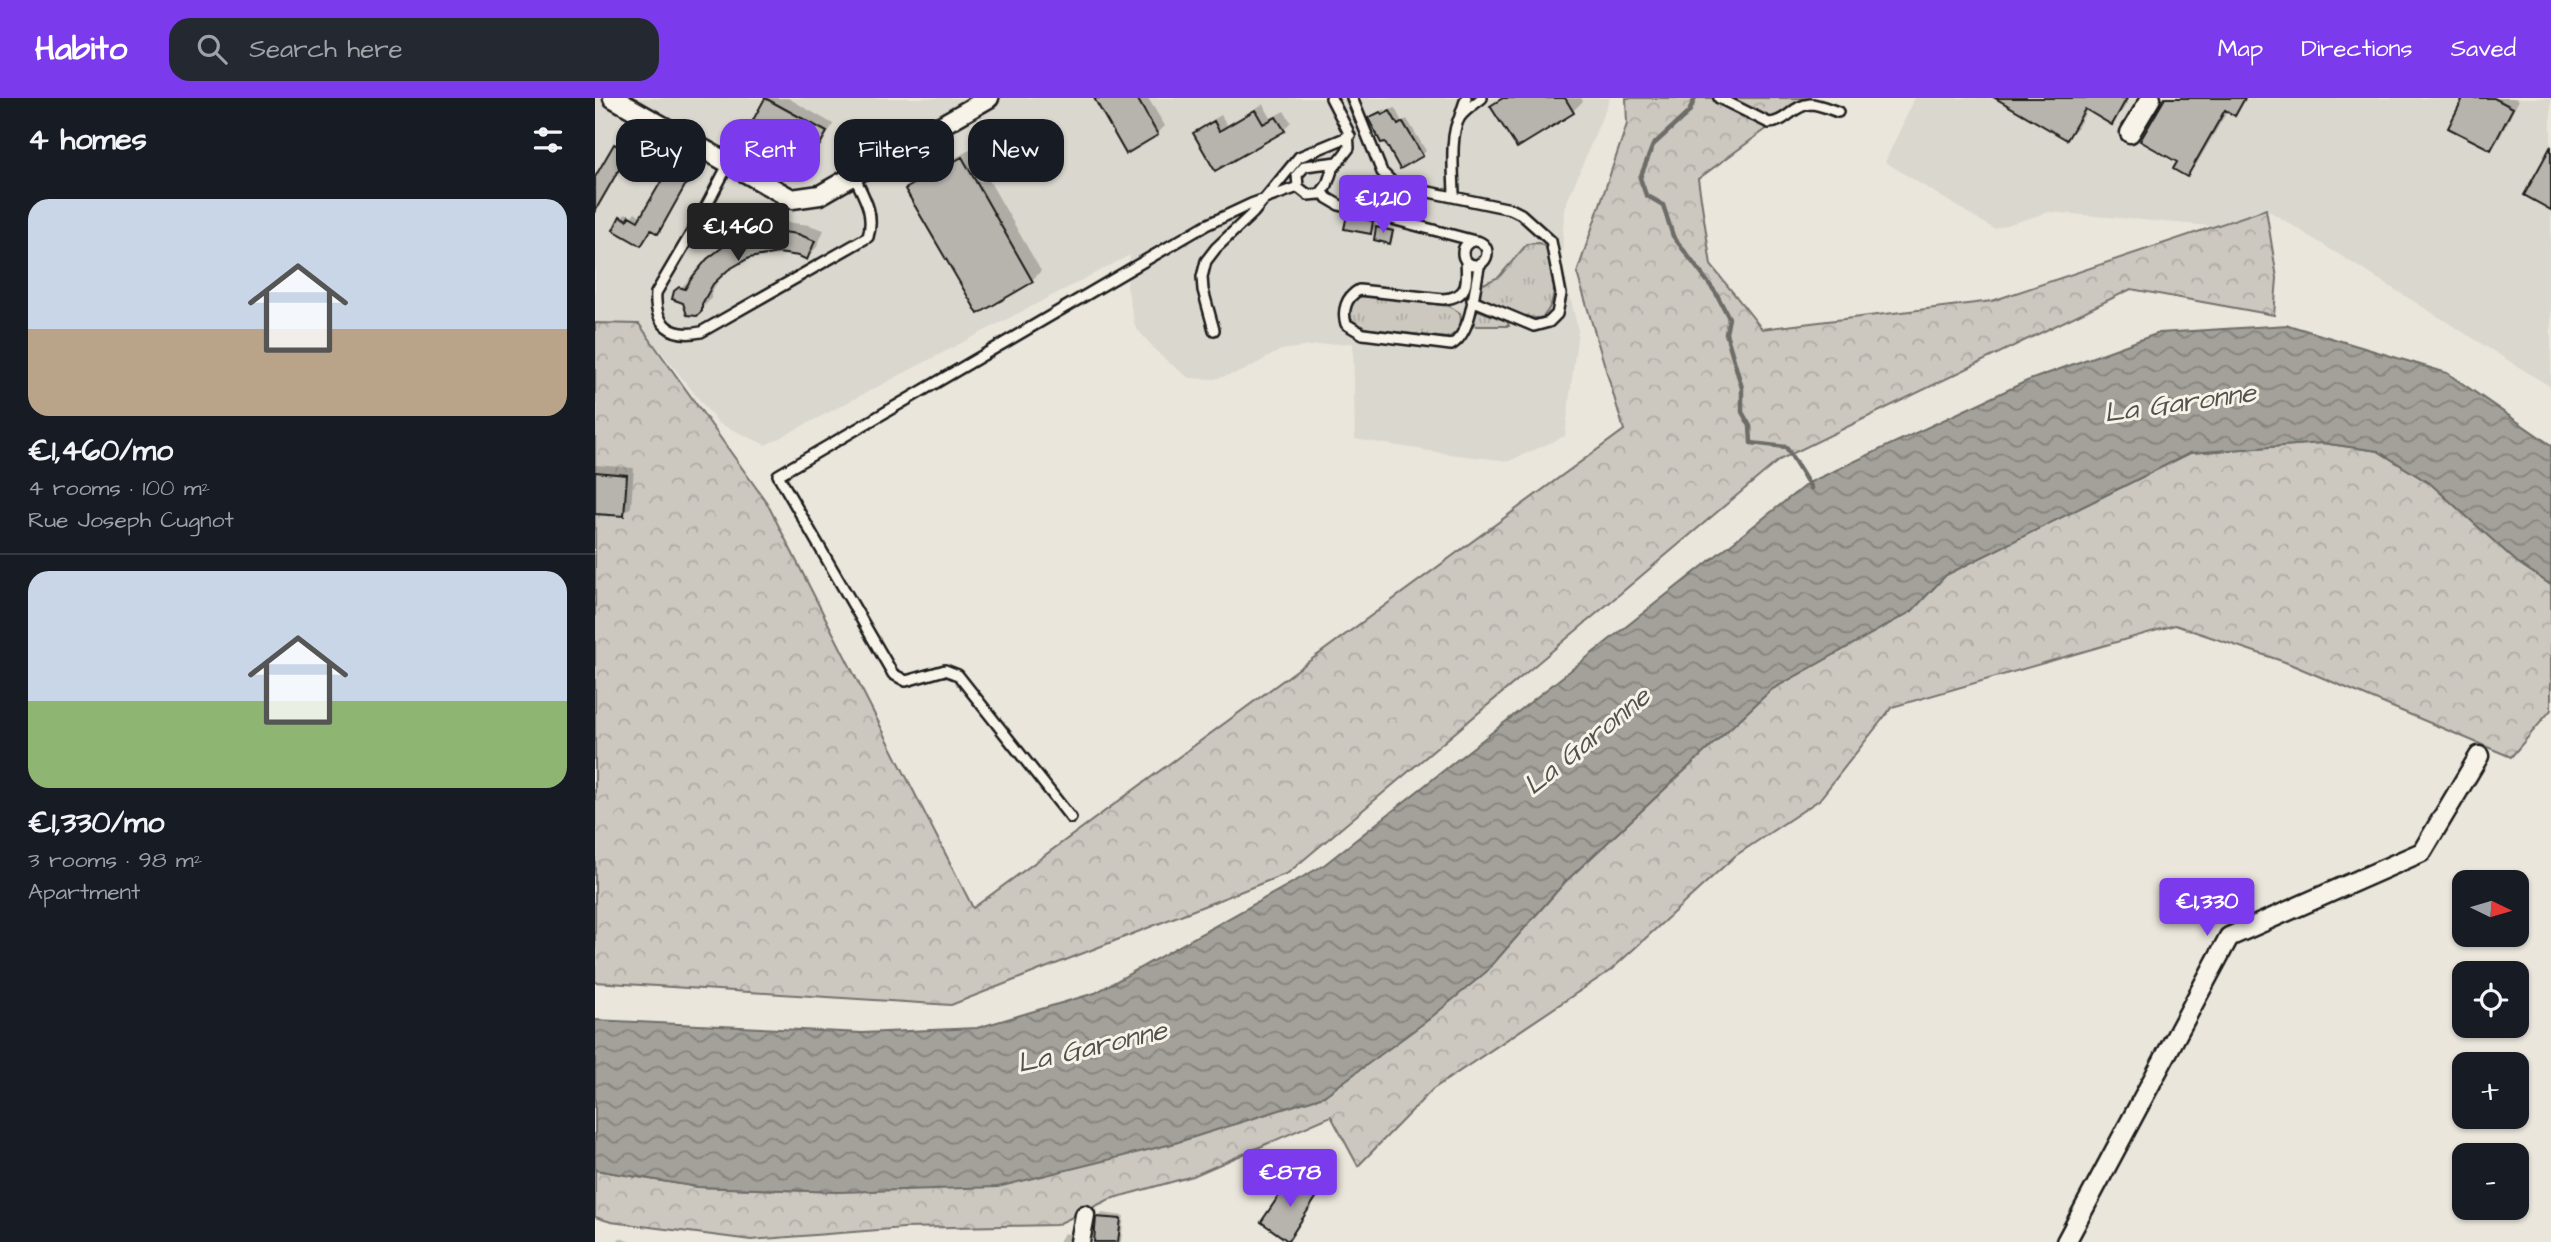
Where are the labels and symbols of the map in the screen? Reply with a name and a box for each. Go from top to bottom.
pin: €1,210 [1326,176,1440,235]
pin: €1,460 [681,204,795,263]
water label: La Garonne [2102,373,2260,433]
water label: La Garonne [1515,677,1660,804]
north arrow [2452,870,2529,947]
pin: €1,330 [2150,878,2264,938]
water label: La Garonne [1013,1010,1173,1083]
pin: €878 [1249,1150,1331,1209]

